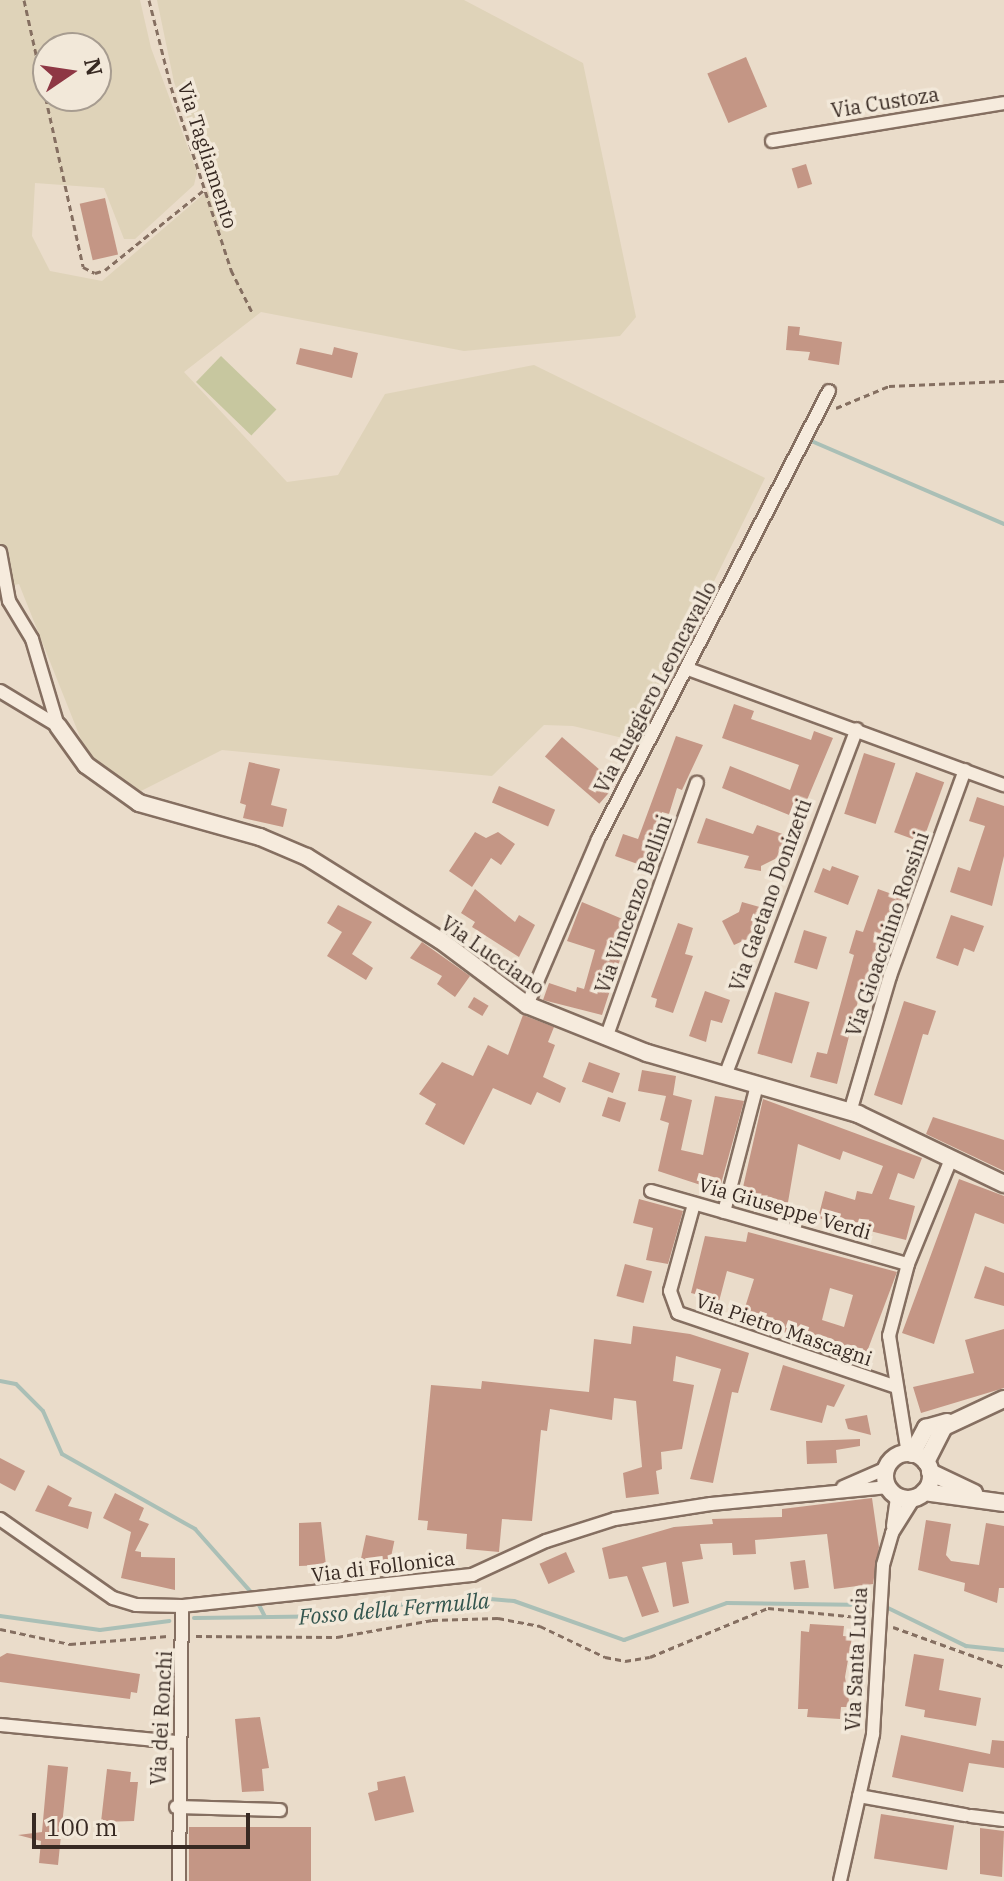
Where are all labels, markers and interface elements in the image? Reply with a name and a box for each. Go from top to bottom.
north arrow [32,32,112,112]
text: N [78,55,110,79]
street label: Via Tagliamento [173,79,243,231]
street label: Via Custoza [829,82,941,122]
street label: Via Ruggiero Leoncavallo [589,577,721,797]
street label: Via Gaetano Donizetti [724,795,816,995]
street label: Via Vincenzo Bellini [590,812,676,996]
street label: Via Gioacchino Rossini [841,828,933,1040]
street label: Via Lucciano [437,911,549,999]
street label: Via Giuseppe Verdi [696,1172,874,1244]
street label: Via Pietro Mascagni [693,1287,875,1371]
street label: Via di Follonica [310,1545,456,1587]
water label: Fosso della Fermulla [297,1586,491,1630]
street label: Via Santa Lucia [840,1586,872,1732]
street label: Via dei Ronchi [145,1650,177,1786]
scale bar [36,1797,254,1847]
text: 100 m [46,1811,118,1843]

